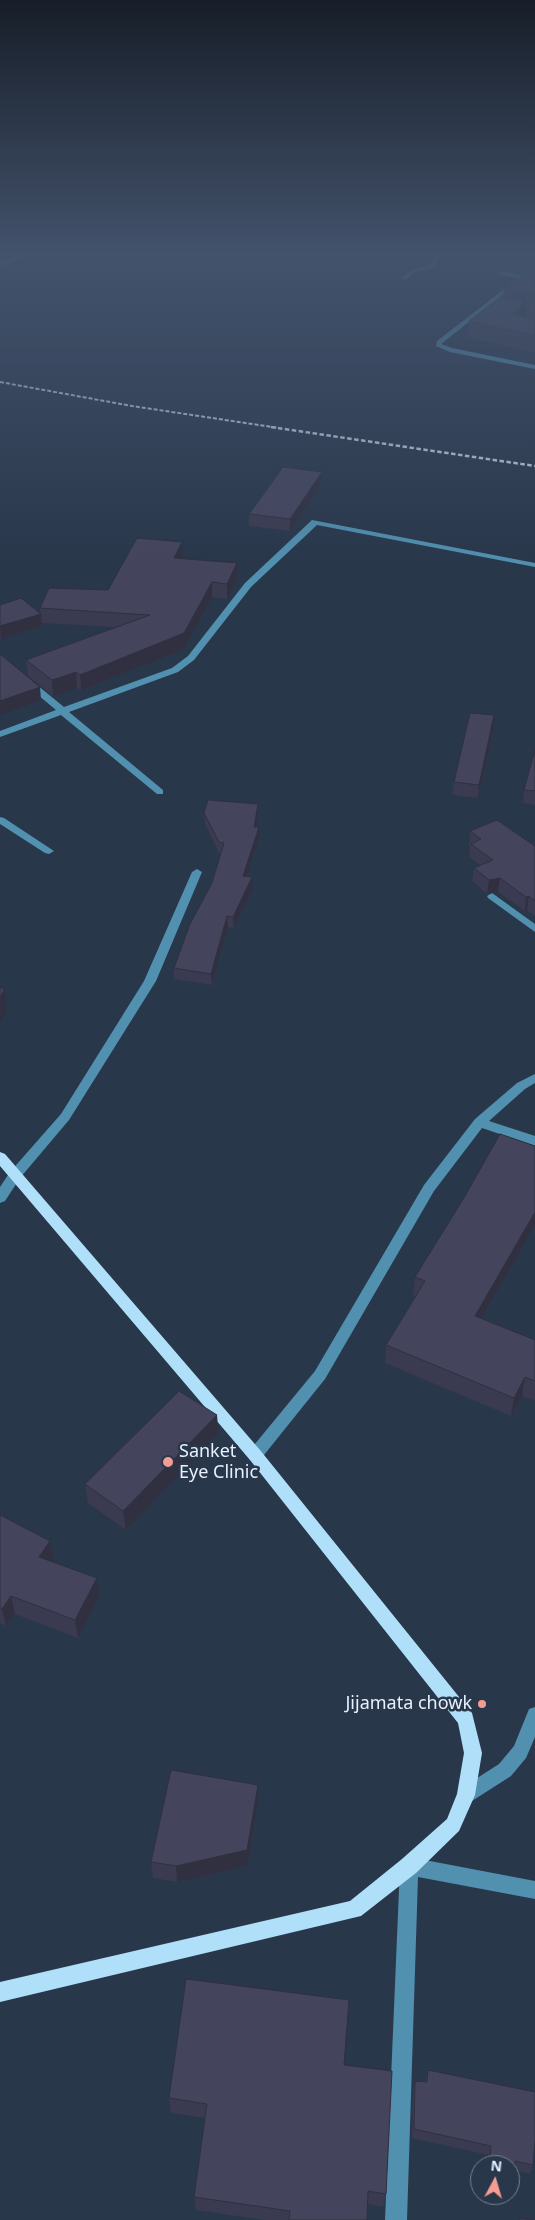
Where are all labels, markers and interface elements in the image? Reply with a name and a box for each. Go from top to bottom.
place label: Sanket Eye Clinic [179,1441,258,1484]
marker: Sanket Eye Clinic [161,1455,175,1469]
place label: Jijamata chowk [345,1693,472,1715]
marker: Jijamata chowk [476,1698,488,1710]
north arrow [470,2155,520,2205]
text: N [490,2156,503,2176]

